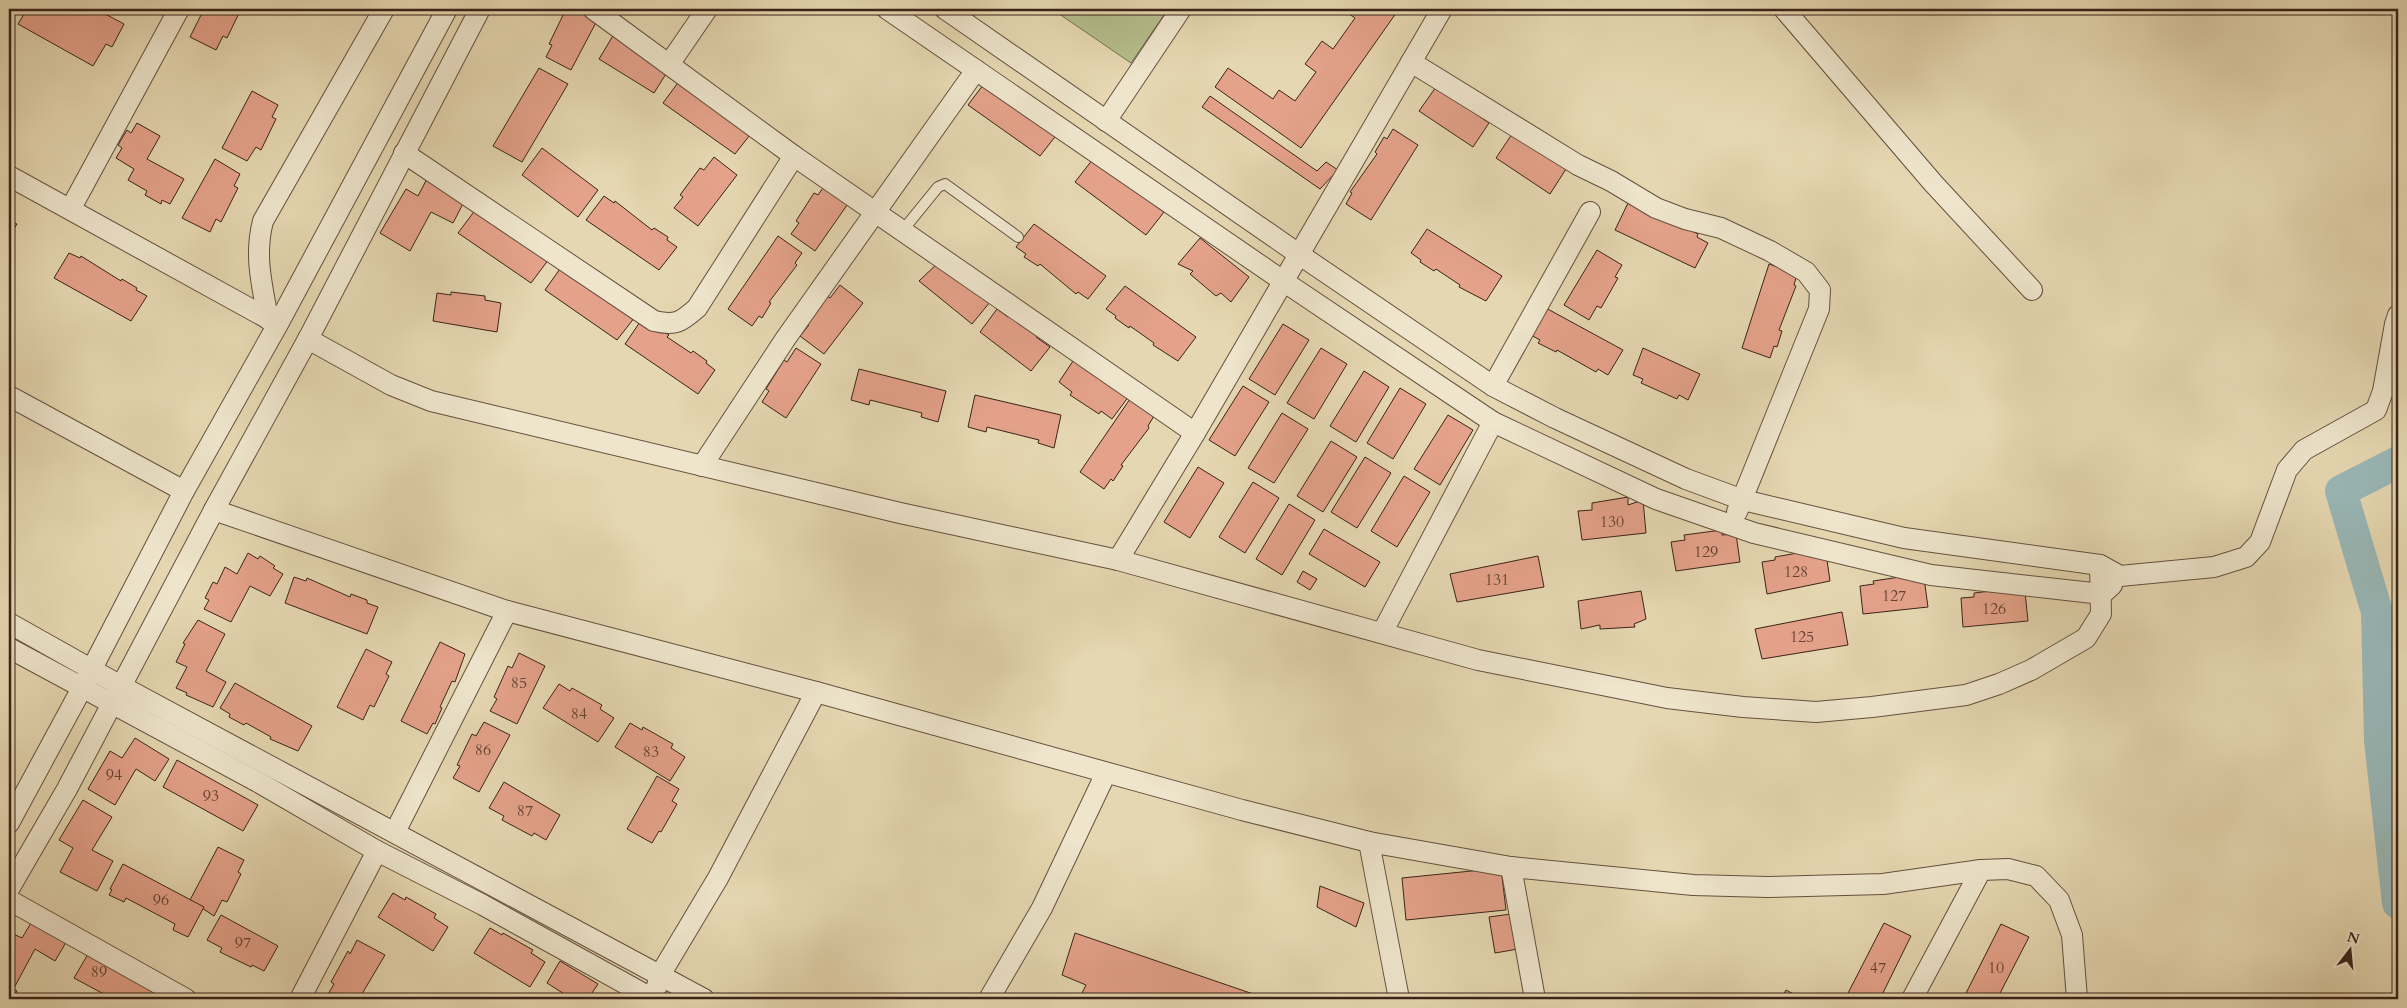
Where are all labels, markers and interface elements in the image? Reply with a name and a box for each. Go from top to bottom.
house number: 130 [1600,511,1624,533]
house number: 129 [1694,541,1718,563]
house number: 128 [1784,561,1808,583]
house number: 131 [1485,569,1509,591]
house number: 127 [1882,585,1906,607]
house number: 126 [1982,598,2006,620]
house number: 125 [1790,626,1814,648]
house number: 85 [511,672,527,694]
house number: 84 [571,703,587,725]
house number: 86 [475,739,491,761]
house number: 83 [643,741,659,763]
house number: 94 [106,764,122,786]
house number: 93 [203,785,219,807]
house number: 87 [517,800,533,822]
house number: 96 [153,889,169,911]
north arrow [2324,926,2374,976]
text: N [2345,927,2362,949]
house number: 97 [235,932,251,954]
house number: 47 [1870,957,1886,979]
house number: 10 [1988,957,2004,979]
house number: 89 [91,961,107,983]

